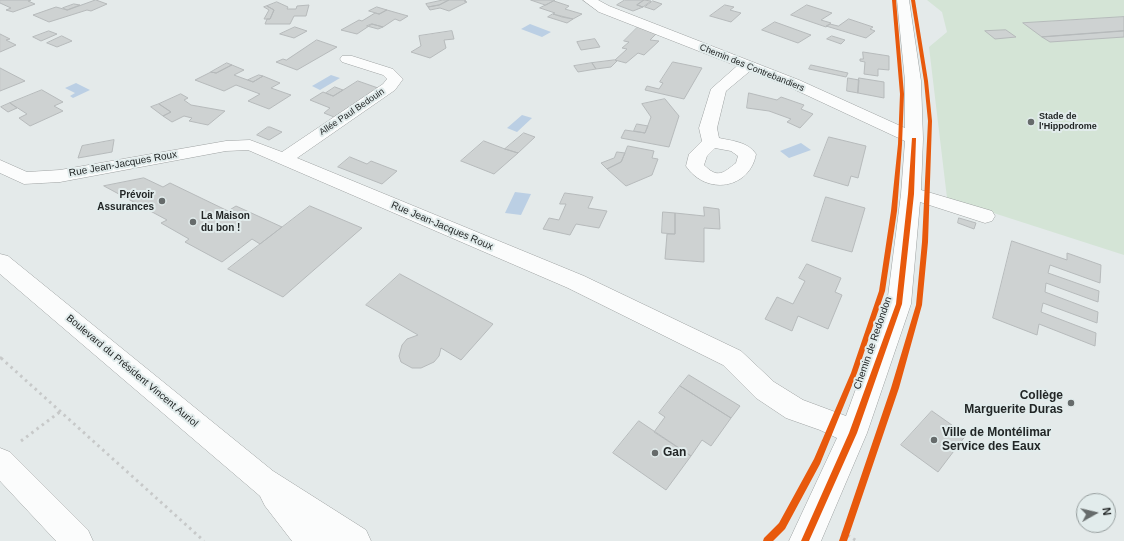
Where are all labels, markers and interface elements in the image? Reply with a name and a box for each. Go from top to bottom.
street label: Chemin des Contrebandiers [698,42,806,94]
street label: Allée Paul Bedouin [317,86,387,138]
place label: Stade de l'Hippodrome [1039,112,1097,133]
marker: Stade de l'Hippodrome [1026,117,1036,127]
street label: Rue Jean-Jacques Roux [68,149,178,179]
place label: Prévoir Assurances [97,189,154,212]
marker: Prévoir Assurances [157,196,167,206]
street label: Rue Jean-Jacques Roux [389,199,495,253]
place label: La Maison du bon ! [201,210,250,234]
marker: La Maison du bon ! [188,217,198,227]
street label: Chemin de Redondon [851,295,895,391]
street label: Boulevard du Président Vincent Auriol [64,312,200,430]
place label: Collège Marguerite Duras [964,389,1063,417]
marker: Collège Marguerite Duras [1066,398,1076,408]
place label: Ville de Montélimar Service des Eaux [942,426,1051,454]
marker: Ville de Montélimar Service des Eaux [929,435,939,445]
place label: Gan [663,446,686,460]
marker: Gan [650,448,660,458]
north arrow [1076,493,1116,533]
text: N [1100,507,1113,516]

